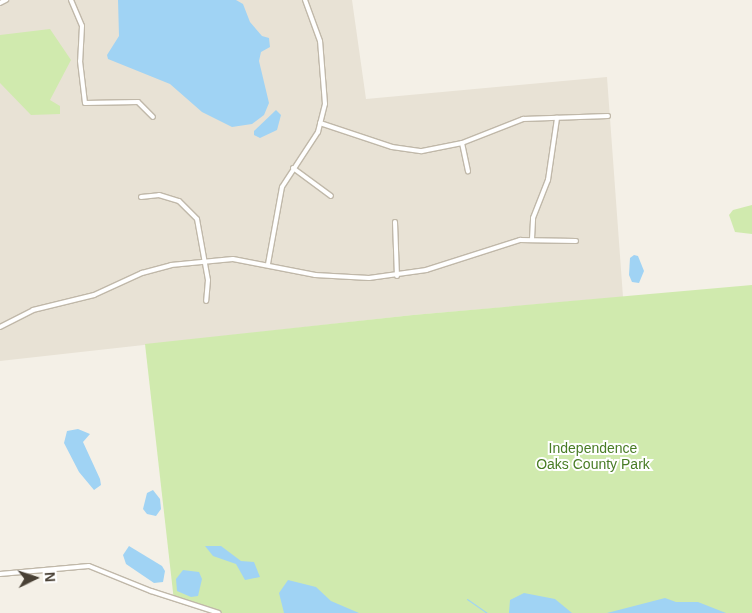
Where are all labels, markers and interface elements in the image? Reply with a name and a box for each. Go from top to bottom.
park label: Independence Oaks County Park [536,440,650,472]
north arrow [10,553,60,603]
text: N [42,571,58,583]

